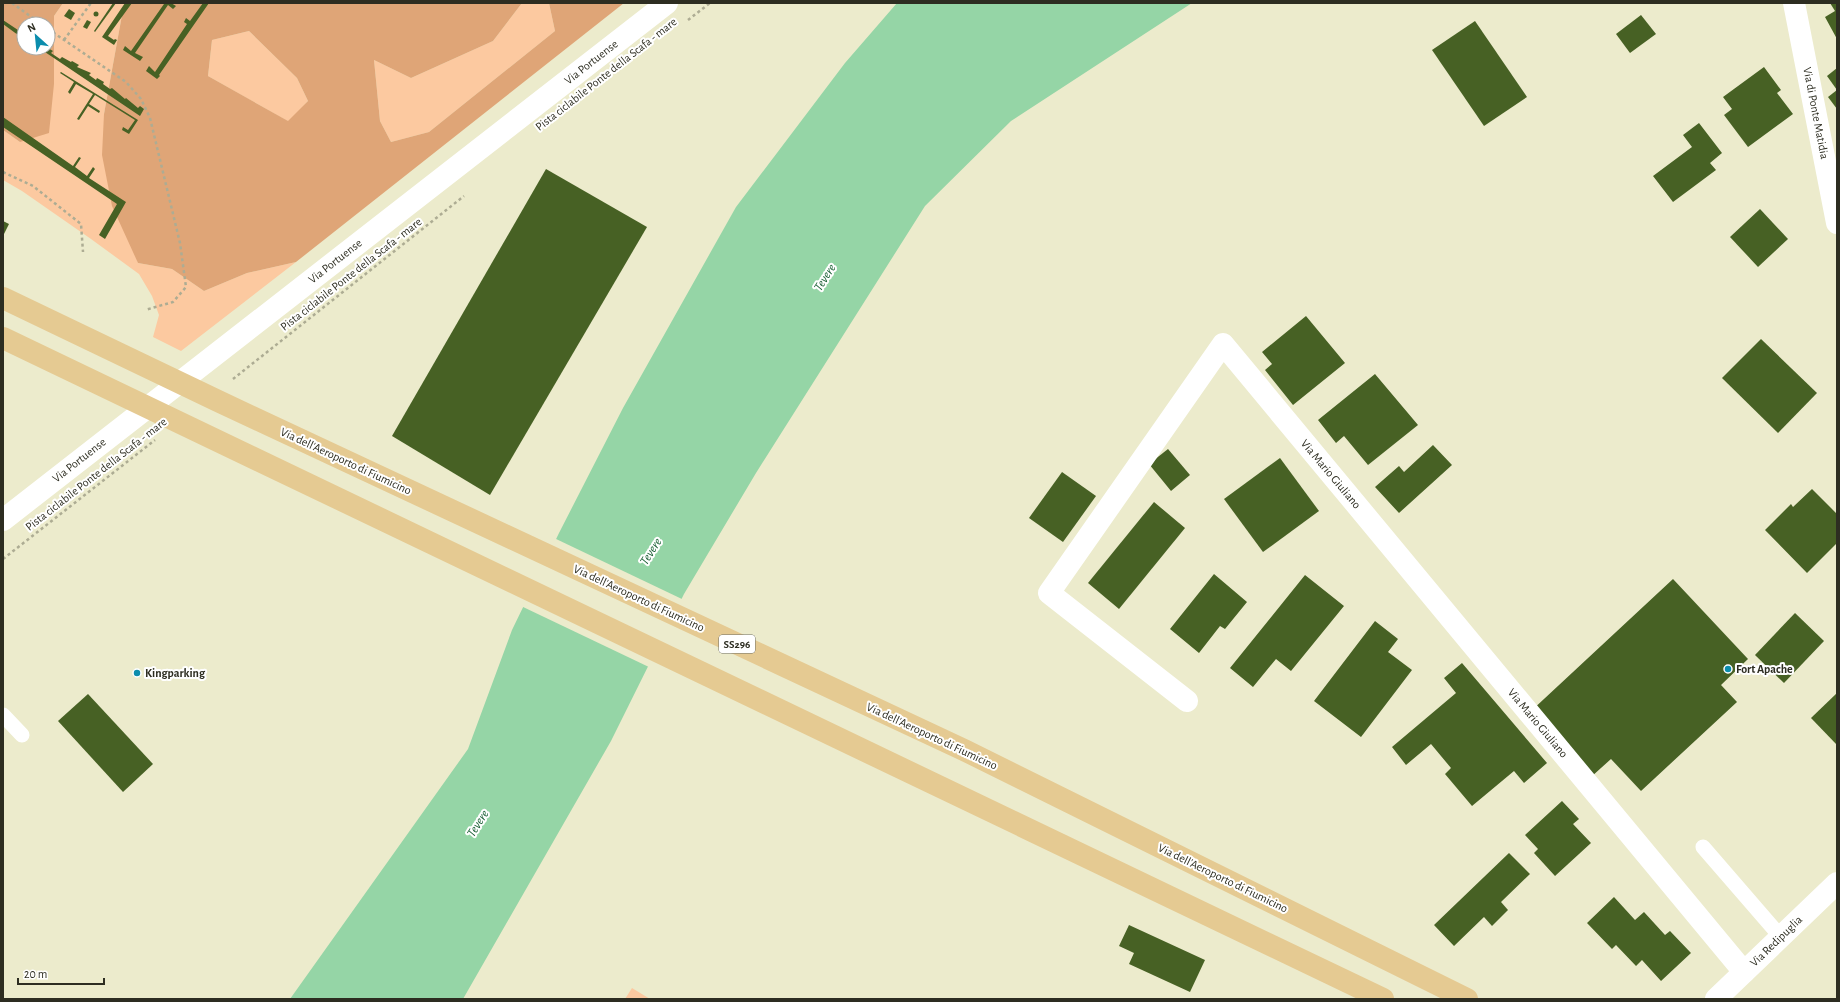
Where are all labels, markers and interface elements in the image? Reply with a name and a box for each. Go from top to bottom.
street label: Pista ciclabile Ponte della Scafa - mare [533,15,679,133]
north arrow [16,16,56,56]
text: N [26,21,38,34]
street label: Via Portuense [562,38,620,86]
street label: Via di Ponte Matidia [1801,66,1831,160]
street label: Pista ciclabile Ponte della Scafa - mare [278,215,424,333]
street label: Via Portuense [306,237,364,285]
water label: Tevere [812,262,839,294]
street label: Pista ciclabile Ponte della Scafa - mare [23,415,169,533]
street label: Via dell'Aeroporto di Fiumicino [279,425,413,497]
street label: Via Portuense [50,436,108,484]
street label: Via Mario Giuliano [1299,437,1363,511]
water label: Tevere [638,536,665,568]
street label: Via dell'Aeroporto di Fiumicino [572,562,706,634]
road number: SS296 [719,635,755,653]
place label: Fort Apache [1736,663,1793,675]
marker: Fort Apache [1723,664,1733,674]
place label: Kingparking [145,667,206,679]
marker: Kingparking [132,668,142,678]
street label: Via Mario Giuliano [1506,686,1570,760]
street label: Via dell'Aeroporto di Fiumicino [865,700,999,772]
water label: Tevere [465,808,492,840]
street label: Via dell'Aeroporto di Fiumicino [1156,841,1290,915]
street label: Via Redipuglia [1748,913,1805,969]
scale bar [18,960,104,986]
text: 20 m [24,968,47,980]

